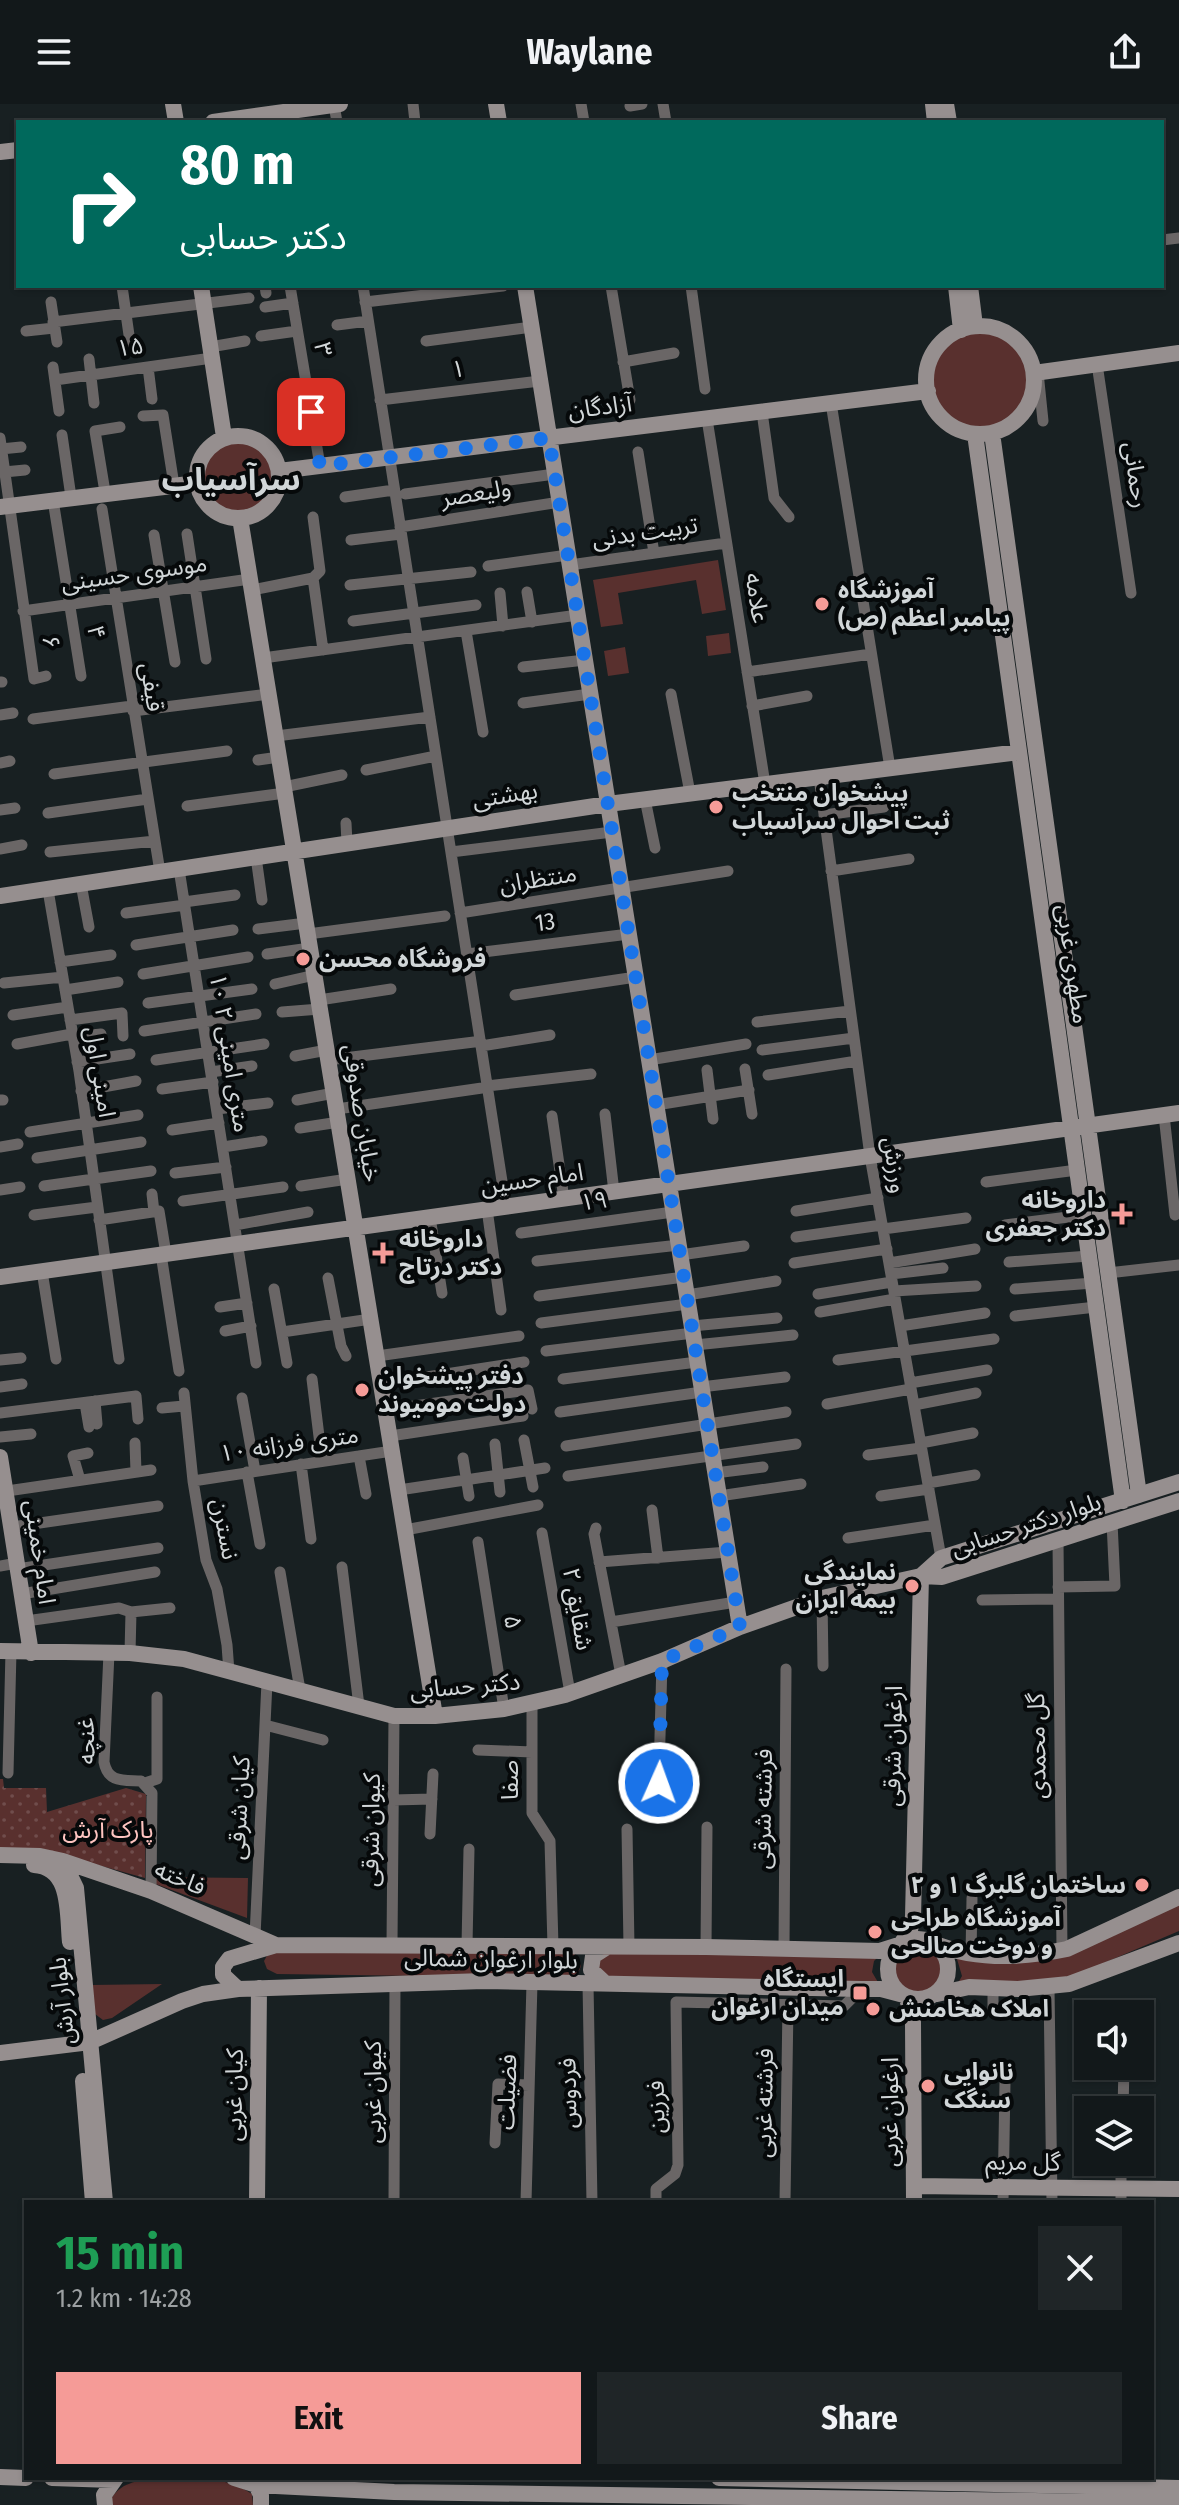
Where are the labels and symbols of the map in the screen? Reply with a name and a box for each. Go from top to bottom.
street label: ۱۵ [114,331,146,363]
street label: ۳ [308,340,338,358]
street label: ۱ [449,354,467,384]
pin [277,378,345,446]
street label: آزادگان [566,389,635,425]
street label: رحمانی [1117,440,1155,510]
district label: سرآسیاب [161,460,301,498]
street label: ولیعصر [438,474,513,513]
street label: تربیت بدنی [590,511,700,553]
street label: موسوی حسینی [59,549,209,597]
street label: علامه [739,571,775,625]
place label: آموزشگاه پیامبر اعظم (ص) [838,576,1011,635]
marker: آموزشگاه پیامبر اعظم (ص) [813,595,831,613]
street label: ۴ [81,623,111,641]
street label: ۶ [36,633,66,651]
street label: قیفی [134,660,170,714]
street label: بهشتی [470,776,540,814]
place label: پیشخوان منتخب ثبت احوال سرآسیاب [732,779,950,836]
marker: پیشخوان منتخب ثبت احوال سرآسیاب [707,798,725,816]
street label: منتظران [497,859,579,899]
street label: مطهری غربی [1051,903,1095,1025]
street label: 13 [533,907,557,937]
place label: فروشگاه محسن [319,945,486,973]
marker: فروشگاه محسن [294,950,312,968]
street label: ۱۰ متری امینی ۲ [204,972,256,1134]
street label: امینی اول [79,1024,121,1120]
street label: خیابان صدوقی [337,1042,387,1184]
street label: ورزش [877,1135,913,1195]
street label: امام حسین [479,1158,586,1204]
street label: ۱۹ [578,1185,610,1217]
place label: داروخانه دکتر جعفری [986,1186,1106,1242]
marker: داروخانه دکتر جعفری [1113,1205,1131,1223]
place label: داروخانه دکتر درتاج [399,1225,502,1284]
marker: داروخانه دکتر درتاج [374,1244,392,1262]
place label: دفتر پیشخوان دولت مومیوند [378,1362,526,1418]
marker: دفتر پیشخوان دولت مومیوند [353,1381,371,1399]
street label: ۱۰ متری فرزانه [218,1420,360,1468]
street label: بلوار دکتر حسابی [947,1488,1105,1562]
street label: نسترن [205,1496,245,1562]
street label: امام خمینی [15,1498,61,1607]
place label: نمایندگی بیمه ایران [796,1558,896,1614]
street label: شقایق ۲ [556,1565,599,1653]
marker: نمایندگی بیمه ایران [903,1577,921,1595]
street label: ۵ [498,1613,528,1631]
street label: دکتر حسابی [408,1667,522,1705]
street label: ارغوان شرقی [878,1685,908,1807]
street label: گل محمدی [1022,1692,1052,1799]
street label: غنچه [71,1717,102,1765]
position arrow [617,1741,701,1825]
street label: فرشته شرقی [748,1748,778,1870]
street label: کیان شرقی [222,1754,256,1861]
street label: صفا [496,1760,524,1800]
street label: کیوان شرقی [356,1772,386,1887]
park label: پارک آرش [62,1816,154,1845]
street label: فاخته [150,1855,210,1901]
place label: ساختمان گلبرگ ۱ و ۲ [911,1871,1126,1899]
marker: ساختمان گلبرگ ۱ و ۲ [1133,1876,1151,1894]
place label: آموزشگاه طراحی و دوخت صالحی [891,1904,1062,1960]
marker: آموزشگاه طراحی و دوخت صالحی [866,1923,884,1941]
street label: بلوار ارغوان شمالی [404,1943,578,1975]
street label: بلوار آرش [43,1956,81,2046]
place label: ایستگاه میدان ارغوان [711,1965,844,2021]
marker: ایستگاه میدان ارغوان [851,1984,869,2002]
place label: املاک هخامنش [889,1995,1049,2023]
marker: املاک هخامنش [864,2000,882,2018]
street label: کیوان غربی [359,2039,387,2143]
street label: کیان غربی [219,2047,249,2142]
street label: فرشته غربی [749,2048,779,2158]
street label: فضیلت [492,2054,522,2130]
street label: فردوس [553,2057,583,2129]
street label: ارغوان غربی [876,2057,904,2167]
place label: نانوایی سنگک [944,2058,1014,2114]
marker: نانوایی سنگک [919,2077,937,2095]
street label: فرزین [642,2080,670,2134]
street label: گل مریم [985,2147,1062,2180]

